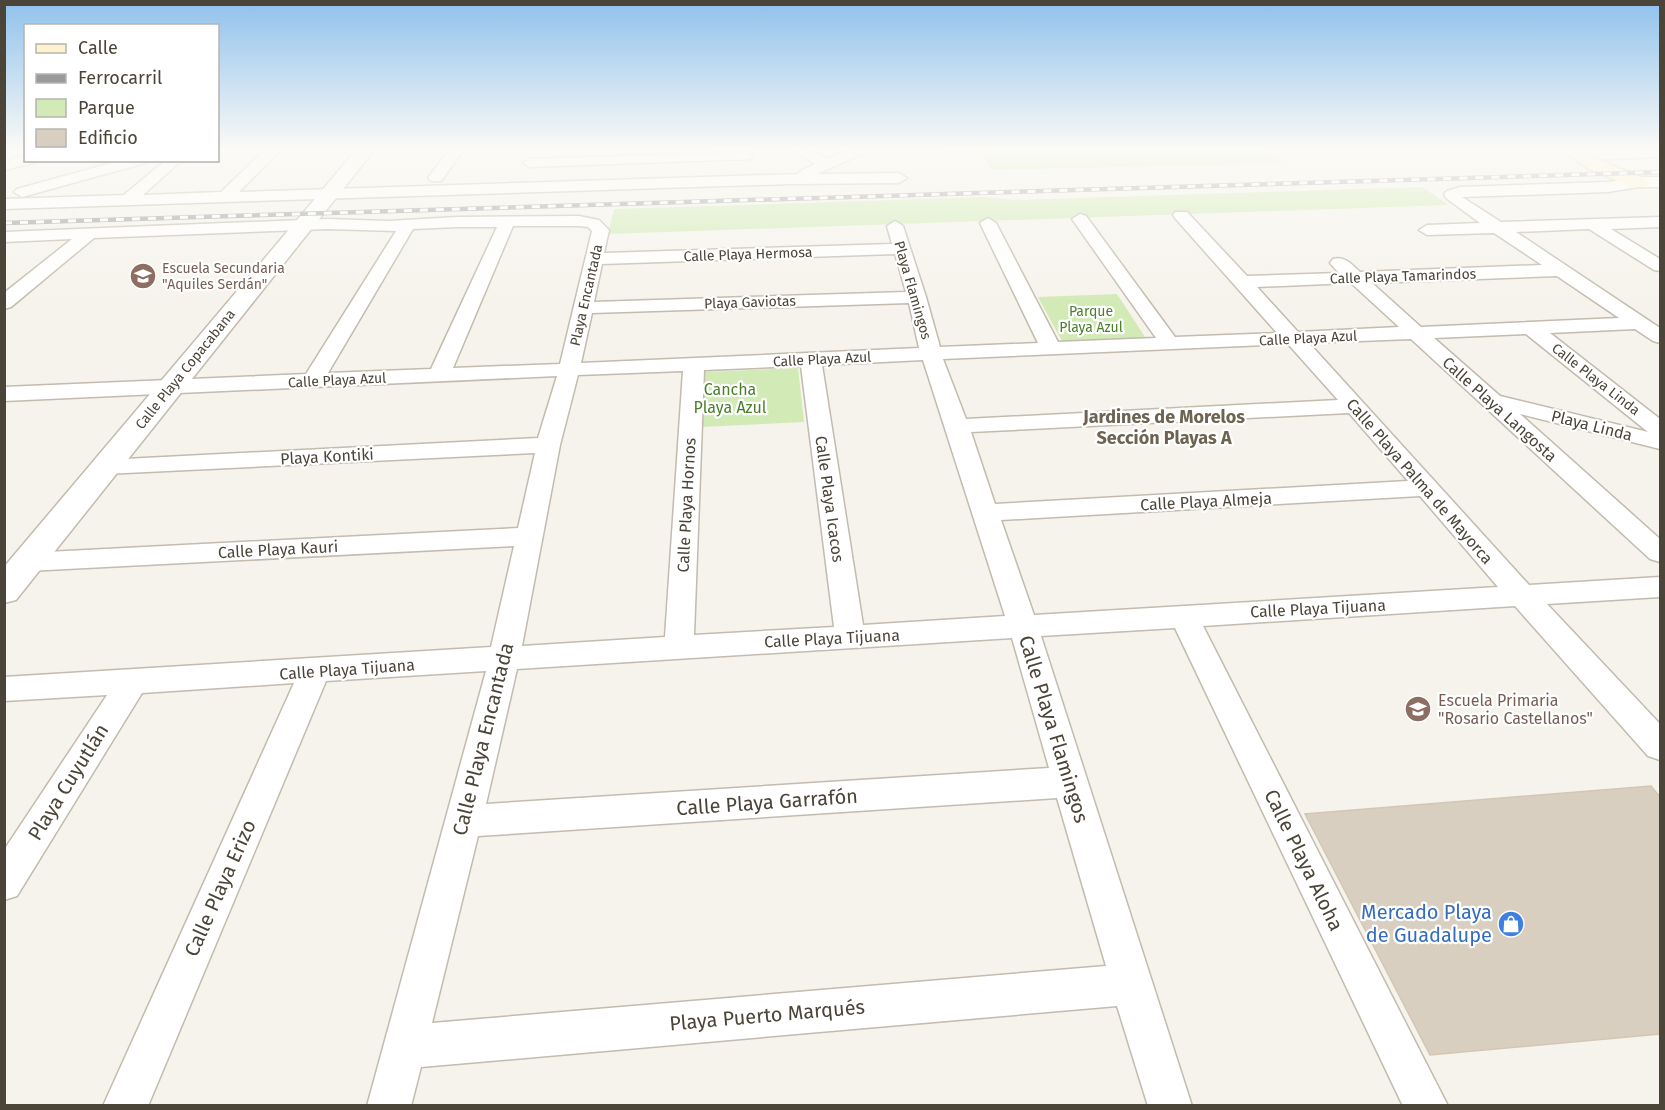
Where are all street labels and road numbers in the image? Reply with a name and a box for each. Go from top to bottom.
street label: Playa Flamingos [890,239,935,342]
street label: Playa Encantada [567,243,606,348]
street label: Calle Playa Hermosa [683,244,813,265]
street label: Calle Playa Tamarindos [1330,265,1477,288]
street label: Playa Gaviotas [704,292,797,313]
street label: Calle Playa Copacabana [132,306,239,433]
street label: Calle Playa Azul [1258,327,1358,350]
street label: Calle Playa Linda [1548,340,1643,419]
street label: Calle Playa Azul [772,348,872,371]
street label: Calle Playa Langosta [1438,353,1561,466]
street label: Calle Playa Azul [287,369,387,392]
street label: Calle Playa Palma de Mayorca [1343,395,1497,568]
street label: Playa Linda [1549,406,1634,445]
street label: Calle Playa Icacos [811,435,848,563]
street label: Calle Playa Hornos [673,437,700,573]
street label: Playa Kontiki [280,445,374,468]
street label: Calle Playa Almeja [1140,489,1272,514]
street label: Calle Playa Kauri [217,537,339,562]
street label: Calle Playa Tijuana [1250,595,1386,622]
street label: Calle Playa Tijuana [764,625,900,652]
street label: Calle Playa Flamingos [1014,632,1094,826]
street label: Calle Playa Encantada [447,640,519,838]
street label: Calle Playa Tijuana [279,655,415,684]
street label: Playa Cuyutlán [23,719,113,845]
street label: Calle Playa Garrafón [675,784,859,820]
street label: Calle Playa Aloha [1259,785,1349,935]
street label: Calle Playa Erizo [179,816,261,960]
street label: Playa Puerto Marqués [668,994,866,1036]

